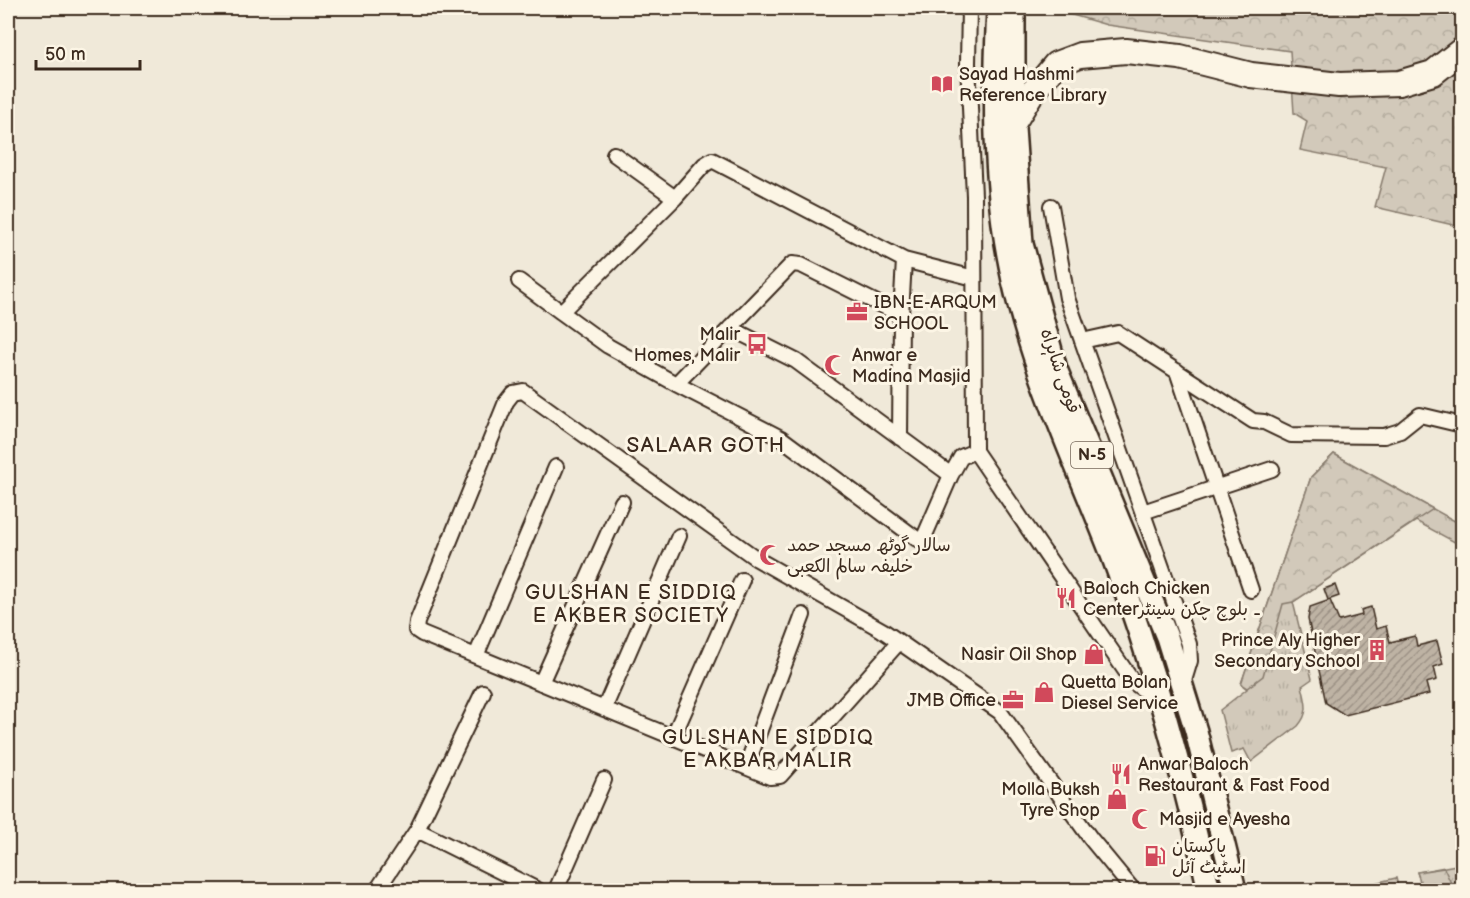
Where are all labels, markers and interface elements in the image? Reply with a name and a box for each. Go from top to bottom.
scale bar [36,33,140,71]
text: 50 m [45,44,86,65]
place label: Sayad Hashmi Reference Library [959,64,1108,106]
library icon: Sayad Hashmi Reference Library [930,72,954,96]
place label: IBN-E-ARQUM SCHOOL [874,292,997,334]
office icon: IBN-E-ARQUM SCHOOL [845,300,869,324]
place label: Malir Homes, Malir [634,324,740,366]
street label: قومی شاہراہ [1034,326,1084,417]
bus stop icon: Malir Homes, Malir [745,332,769,356]
place label: Anwar e Madina Masjid [852,345,971,387]
mosque icon: Anwar e Madina Masjid [823,353,847,377]
district label: SALAAR GOTH [626,433,786,458]
road number: N-5 [1071,442,1113,468]
place label: سالار گوٹھ مسجد حمد خلیفہ سالم الکعبی [787,535,951,580]
mosque icon: سالار گوٹھ مسجد حمد خلیفہ سالم الکعبی [758,543,782,567]
place label: Baloch Chicken Center۔ بلوچ چکن سینٹر [1083,578,1262,621]
district label: GULSHAN E SIDDIQ E AKBER SOCIETY [525,581,737,628]
restaurant icon: Baloch Chicken Center۔ بلوچ چکن سینٹر [1054,586,1078,610]
place label: Prince Aly Higher Secondary School [1214,630,1360,672]
building icon: Prince Aly Higher Secondary School [1365,638,1389,662]
shop icon: Nasir Oil Shop [1082,642,1106,666]
place label: Nasir Oil Shop [961,644,1077,665]
place label: Quetta Bolan Diesel Service [1061,672,1179,714]
shop icon: Quetta Bolan Diesel Service [1032,680,1056,704]
office icon: JMB Office [1001,688,1025,712]
place label: JMB Office [907,690,996,711]
district label: GULSHAN E SIDDIQ E AKBAR MALIR [662,726,874,773]
place label: Anwar Baloch Restaurant & Fast Food [1138,754,1330,796]
restaurant icon: Anwar Baloch Restaurant & Fast Food [1109,762,1133,786]
place label: Molla Buksh Tyre Shop [1001,779,1100,821]
shop icon: Molla Buksh Tyre Shop [1105,787,1129,811]
mosque icon: Masjid e Ayesha [1130,807,1154,831]
place label: Masjid e Ayesha [1159,809,1290,830]
place label: پاکستان اسٹیٹ آئل [1172,836,1246,878]
fuel station icon: پاکستان اسٹیٹ آئل [1143,844,1167,868]

